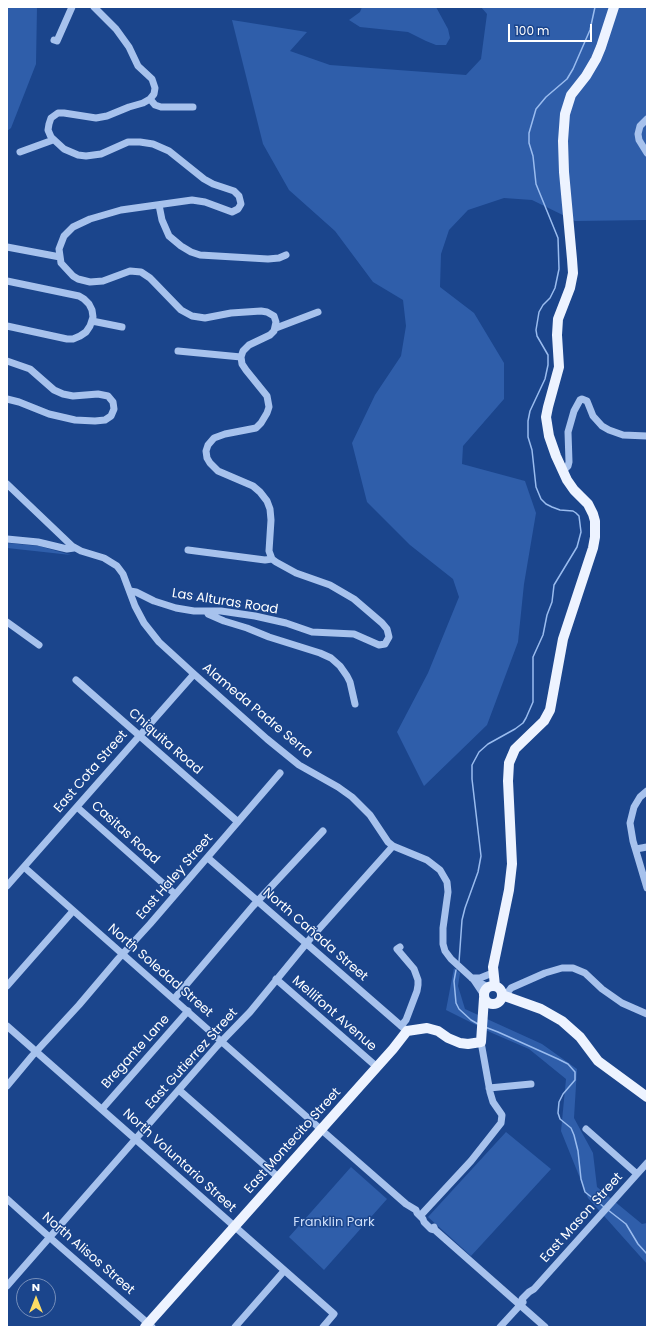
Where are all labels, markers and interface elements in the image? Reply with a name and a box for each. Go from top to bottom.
scale bar [510,16,594,42]
text: 100 m [515,22,549,39]
street label: Las Alturas Road [171,586,279,618]
street label: Alameda Padre Serra [199,660,315,762]
street label: Chiquita Road [125,706,205,778]
street label: East Cota Street [51,728,131,816]
street label: Casitas Road [88,798,162,868]
street label: East Haley Street [134,831,216,923]
street label: North Cañada Street [259,885,371,985]
street label: North Soledad Street [104,921,216,1021]
street label: Mellifont Avenue [289,973,379,1055]
street label: East Gutierrez Street [143,1005,241,1113]
street label: Bregante Lane [99,1012,173,1092]
street label: East Montecito Street [241,1085,345,1197]
street label: North Voluntario Street [119,1106,239,1216]
street label: East Mason Street [538,1170,626,1266]
street label: North Alisos Street [39,1210,137,1298]
park label: Franklin Park [293,1215,375,1231]
north arrow [16,1278,56,1318]
text: N [32,1279,40,1295]

